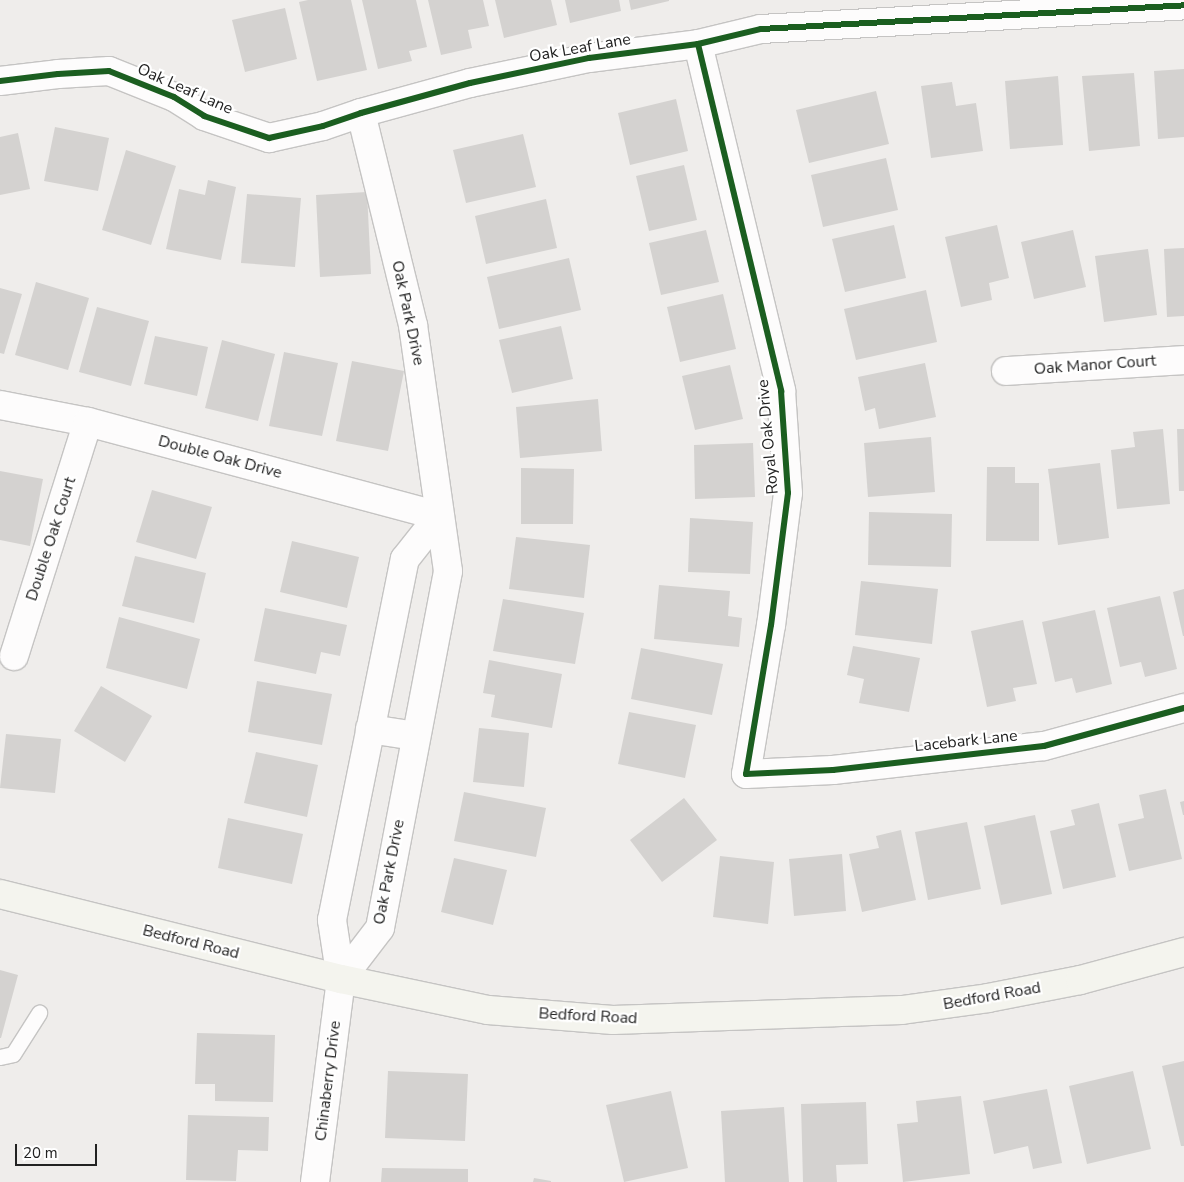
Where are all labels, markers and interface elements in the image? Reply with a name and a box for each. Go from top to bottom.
street label: Oak Leaf Lane [528,30,632,66]
street label: Oak Leaf Lane [134,59,236,119]
street label: Oak Park Drive [387,259,429,367]
street label: Oak Manor Court [1033,351,1157,379]
street label: Royal Oak Drive [753,379,783,495]
street label: Double Oak Drive [156,431,284,483]
street label: Double Oak Court [22,475,80,603]
street label: Lacebark Lane [914,726,1018,756]
street label: Oak Park Drive [369,818,409,926]
street label: Bedford Road [141,921,241,963]
street label: Bedford Road [942,978,1042,1014]
street label: Bedford Road [538,1004,638,1028]
street label: Chinaberry Drive [311,1020,345,1142]
scale bar [18,1134,100,1166]
text: 20 m [23,1143,58,1163]

